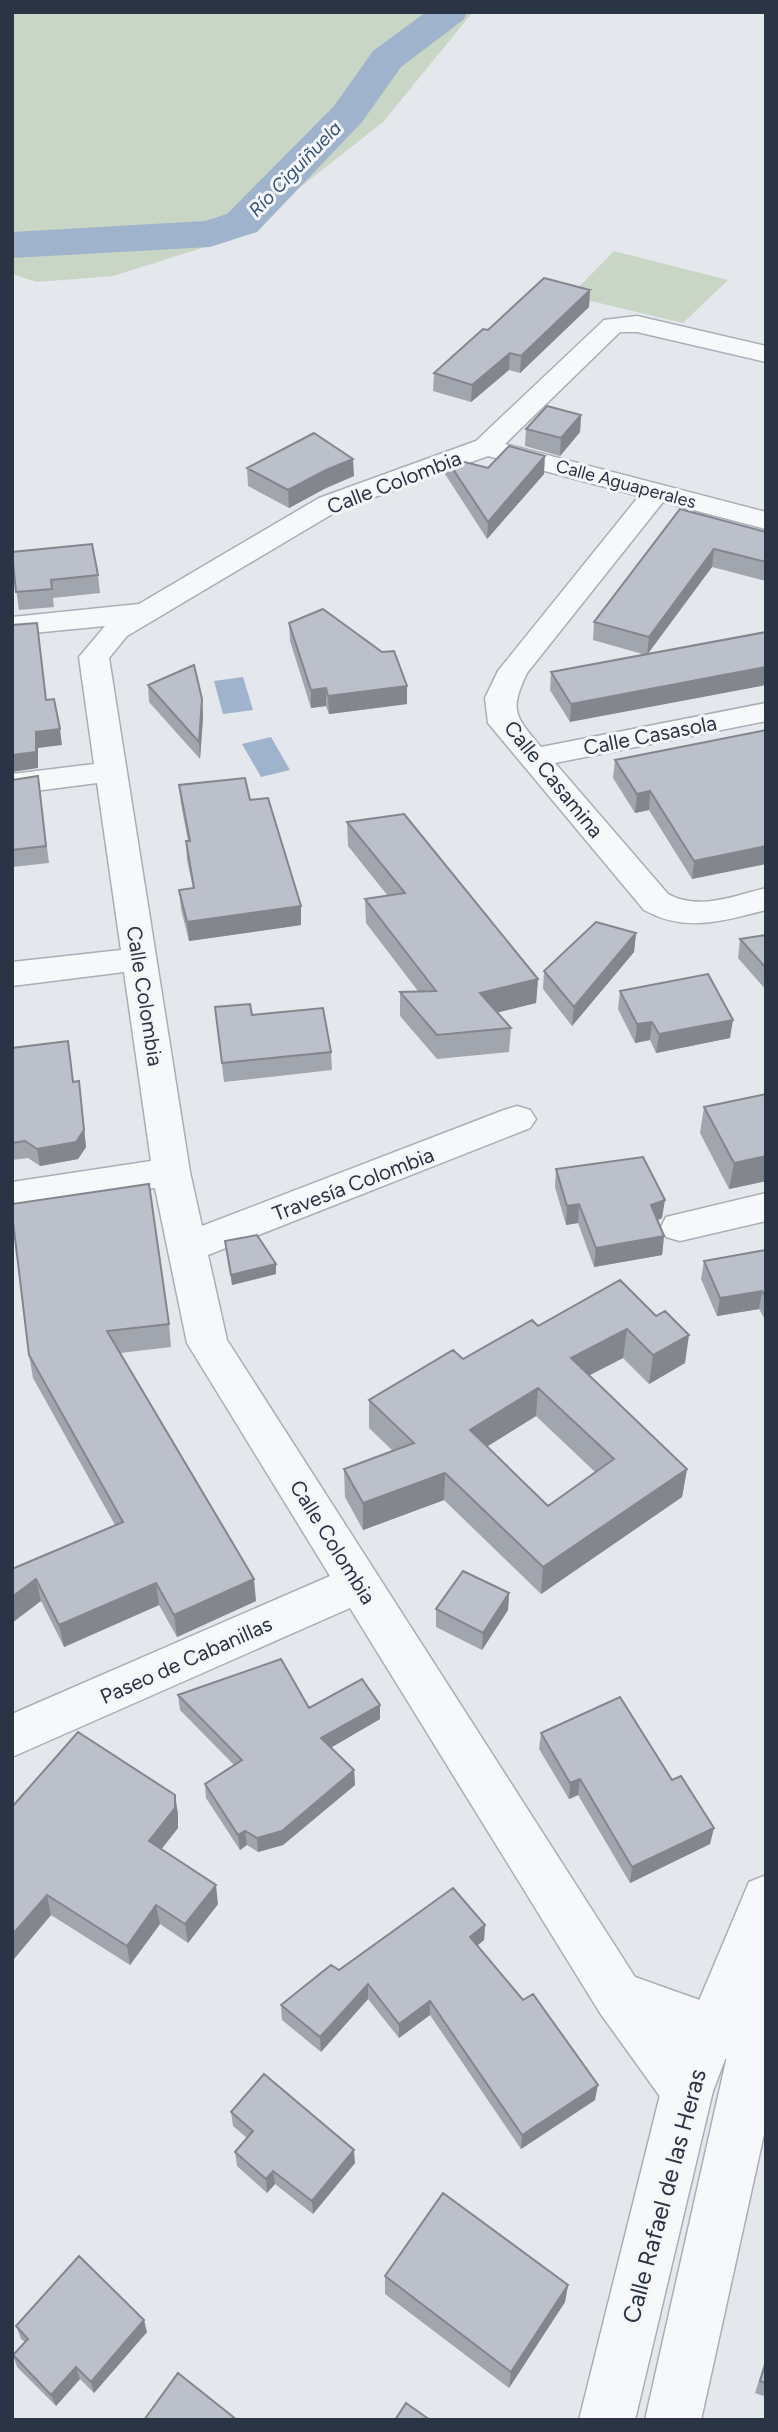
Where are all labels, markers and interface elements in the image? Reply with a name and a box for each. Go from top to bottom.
water label: Río Ciguiñuela [244,117,346,221]
street label: Calle Colombia [323,445,465,519]
street label: Calle Aguaperales [554,455,698,513]
street label: Calle Casasola [581,710,719,760]
street label: Calle Casamina [499,715,609,843]
street label: Calle Colombia [122,924,168,1068]
street label: Travesía Colombia [269,1142,437,1226]
street label: Calle Colombia [285,1475,381,1609]
street label: Paseo de Cabanillas [96,1611,276,1709]
street label: Calle Rafael de las Heras [616,2066,712,2326]

